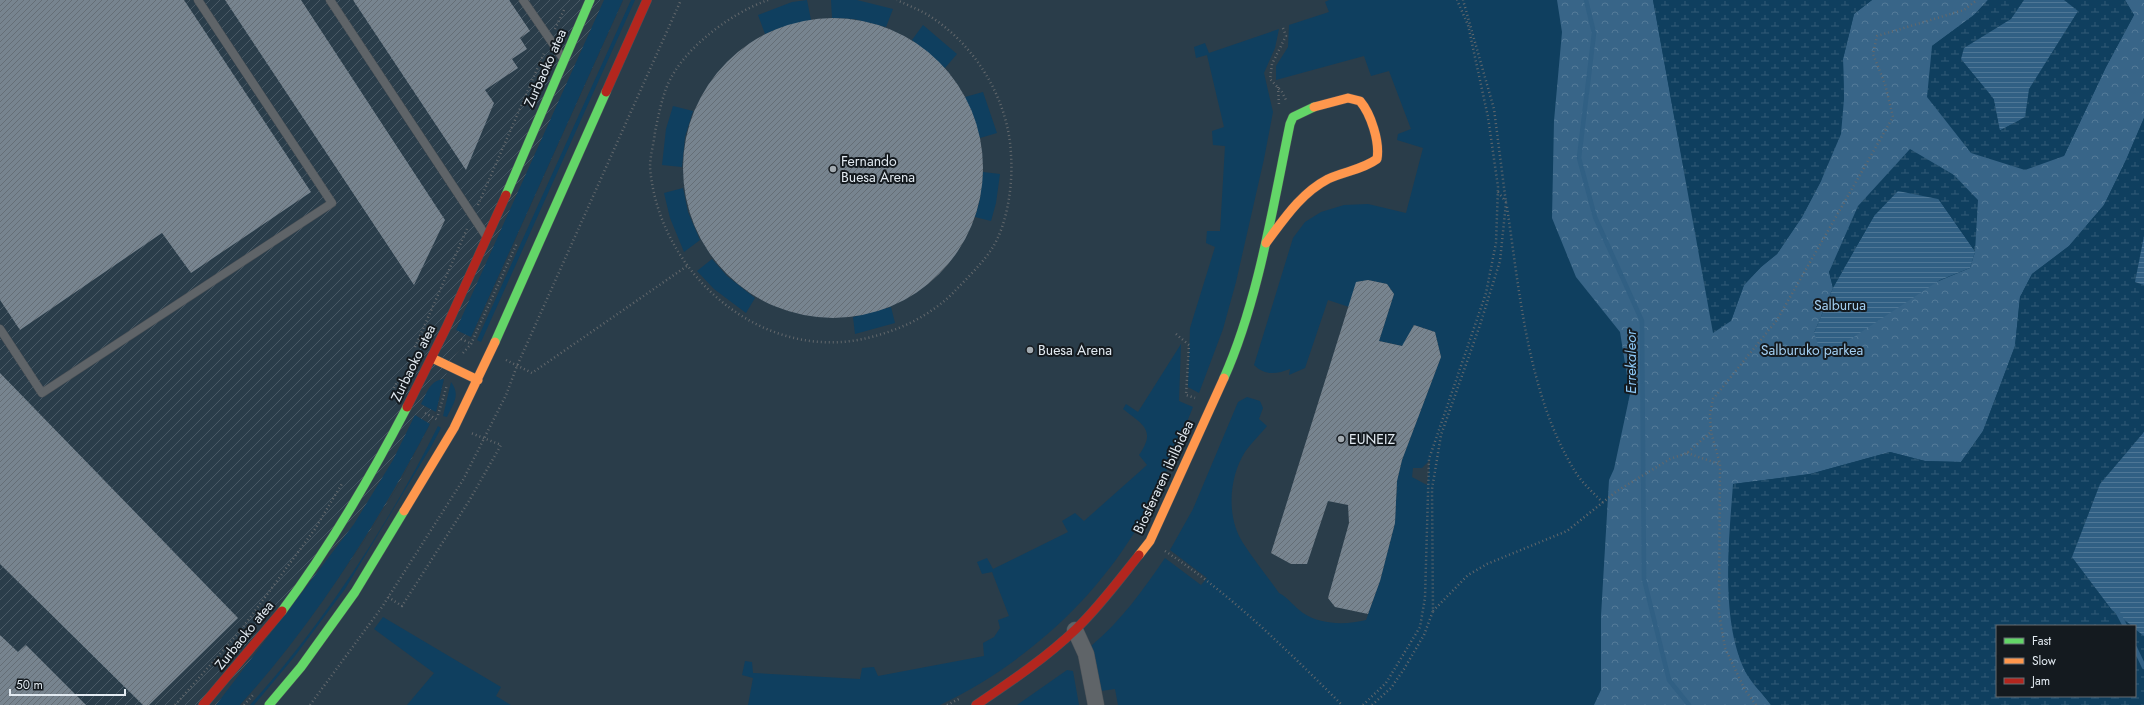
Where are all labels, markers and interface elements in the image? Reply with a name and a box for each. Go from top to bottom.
street label: Zurbaoko atea [519,26,571,110]
place label: Fernando Buesa Arena [841,151,915,187]
marker: Fernando Buesa Arena [828,164,838,174]
park label: Salburua [1814,295,1866,315]
street label: Zurbaoko atea [386,321,440,405]
water label: Errekaleor [1620,329,1642,394]
place label: Buesa Arena [1038,340,1112,360]
park label: Salburuko parkea [1761,340,1863,360]
marker: Buesa Arena [1025,345,1035,355]
street label: Biosferaren ibilbidea [1128,417,1198,537]
place label: EUNEIZ [1349,429,1395,449]
marker: EUNEIZ [1336,434,1346,444]
street label: Zurbaoko atea [210,596,278,674]
legend [1996,625,2136,697]
text: Fast [2032,632,2051,650]
text: Slow [2032,652,2057,670]
scale bar [10,671,125,697]
text: Jam [2030,672,2050,690]
text: 50 m [16,676,43,694]

